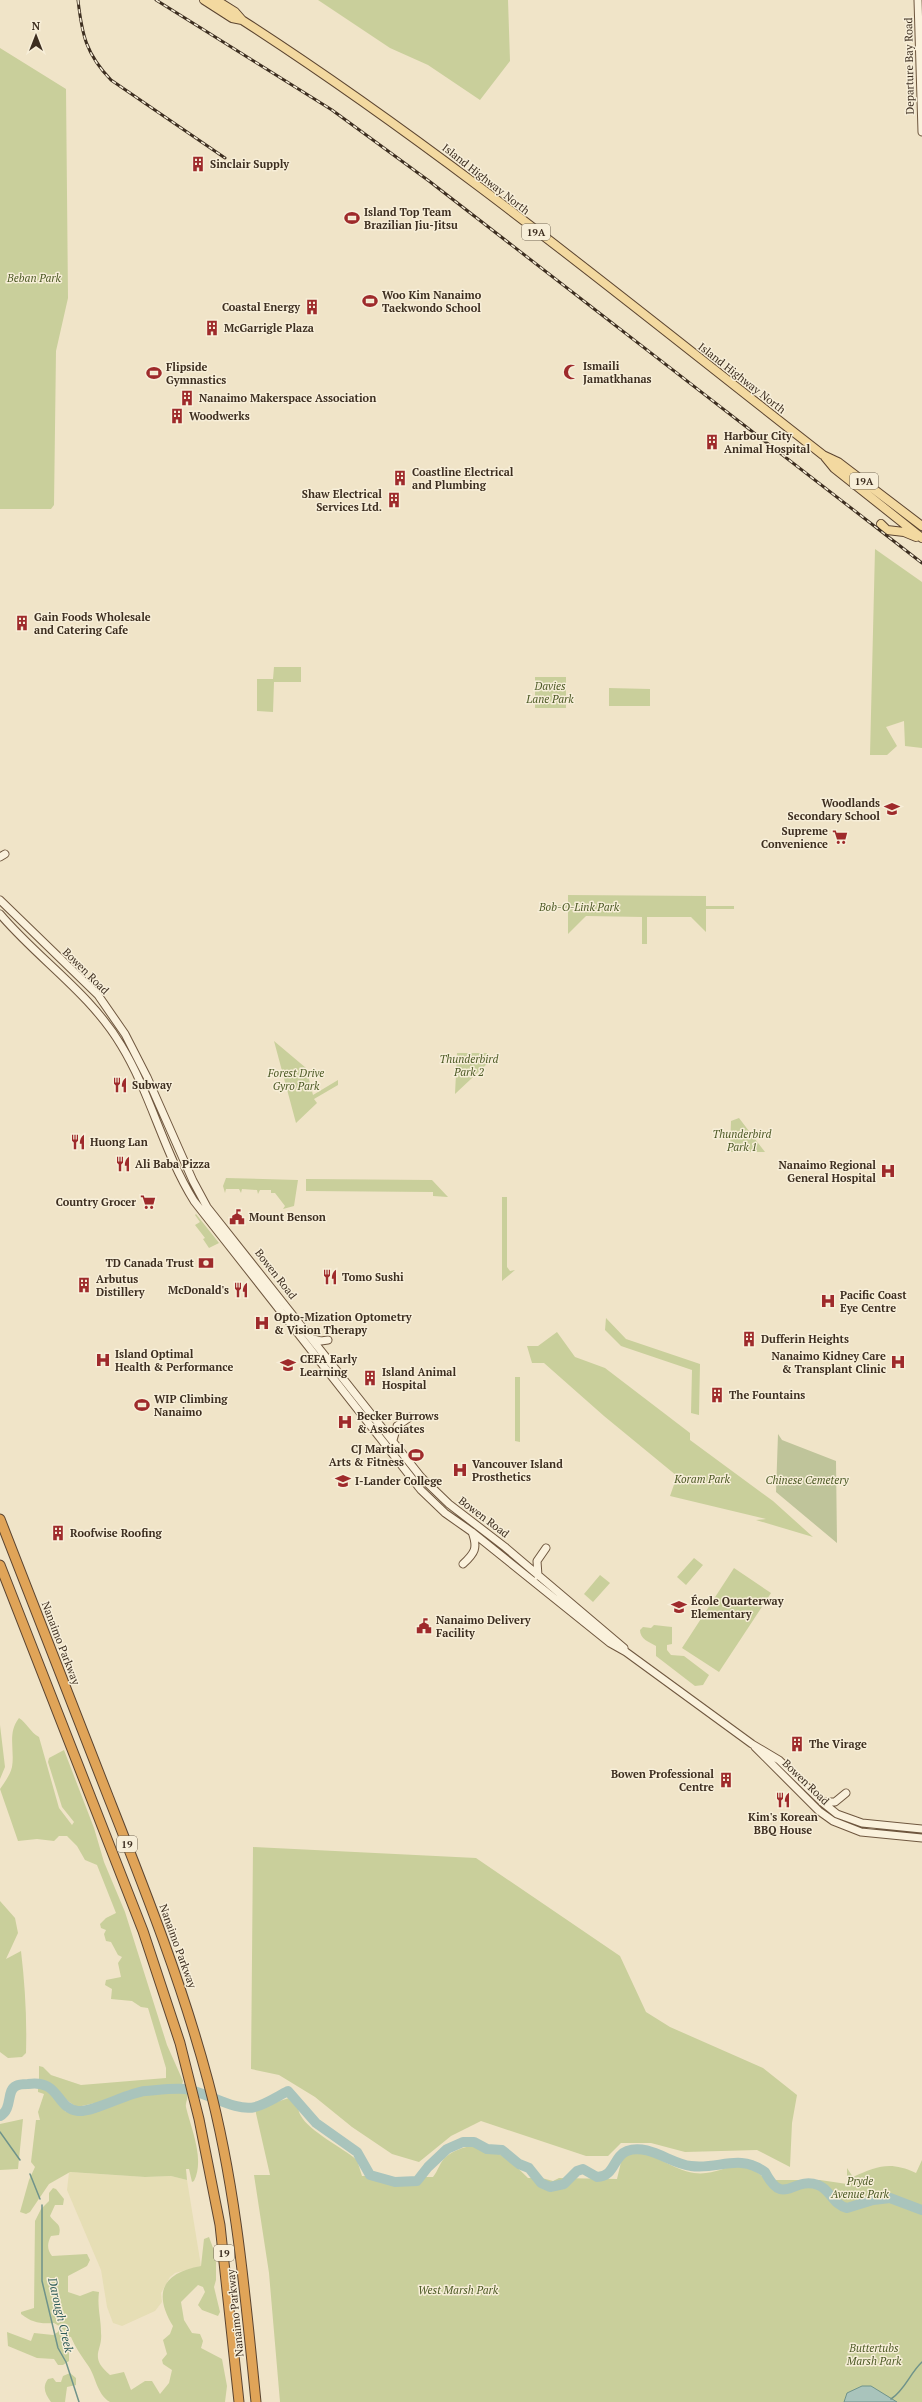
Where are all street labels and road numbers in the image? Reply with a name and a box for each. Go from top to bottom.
street label: Departure Bay Road [901,17,917,115]
street label: Island Highway North [440,141,533,218]
road number: 19A [522,224,550,240]
street label: Island Highway North [696,340,789,417]
road number: 19A [850,473,878,489]
street label: Bowen Road [60,945,112,997]
street label: Bowen Road [252,1246,300,1302]
street label: Bowen Road [456,1493,512,1541]
street label: Nanaimo Parkway [39,1599,84,1687]
street label: Bowen Road [780,1756,832,1808]
road number: 19 [117,1836,137,1852]
street label: Nanaimo Parkway [156,1902,200,1990]
road number: 19 [214,2245,234,2261]
street label: Nanaimo Parkway [223,2268,247,2358]

